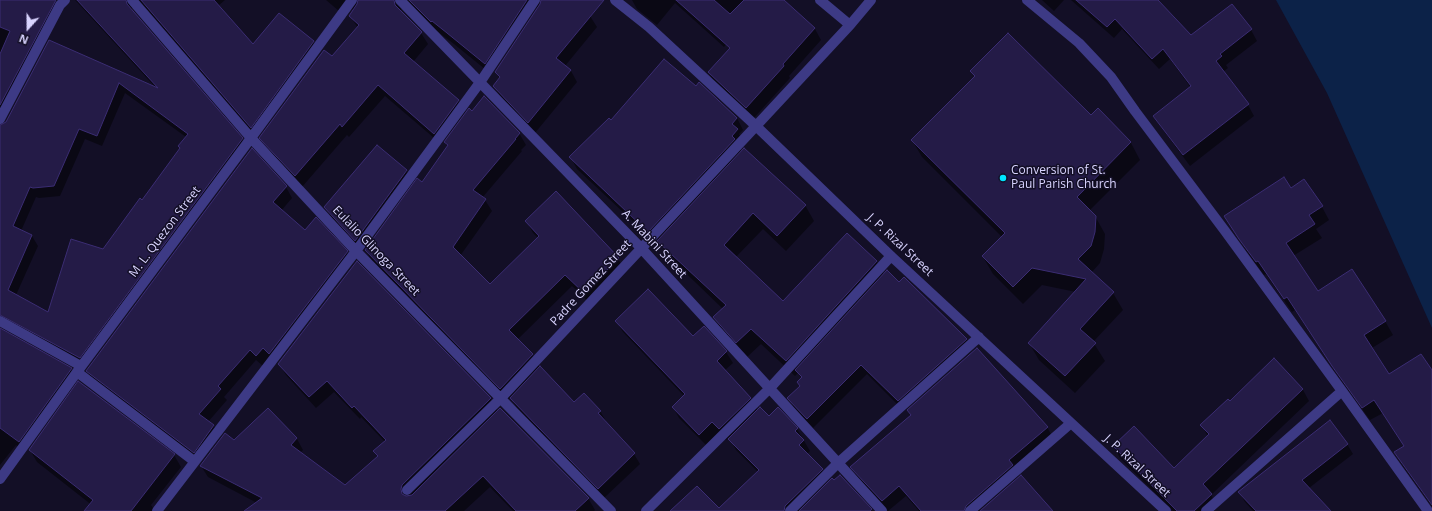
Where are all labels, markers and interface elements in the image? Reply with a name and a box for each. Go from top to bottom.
north arrow [8,8,48,48]
text: N [17,31,30,48]
place label: Conversion of St. Paul Parish Church [1011,164,1117,192]
marker: Conversion of St. Paul Parish Church [998,173,1008,183]
street label: M. L. Quezon Street [126,184,204,280]
street label: Eulalio Glinoga Street [329,203,423,299]
street label: A. Mabini Street [618,207,690,281]
street label: J. P. Rizal Street [864,211,936,279]
street label: Padre Gomez Street [548,237,634,329]
street label: J. P. Rizal Street [1101,432,1173,500]

